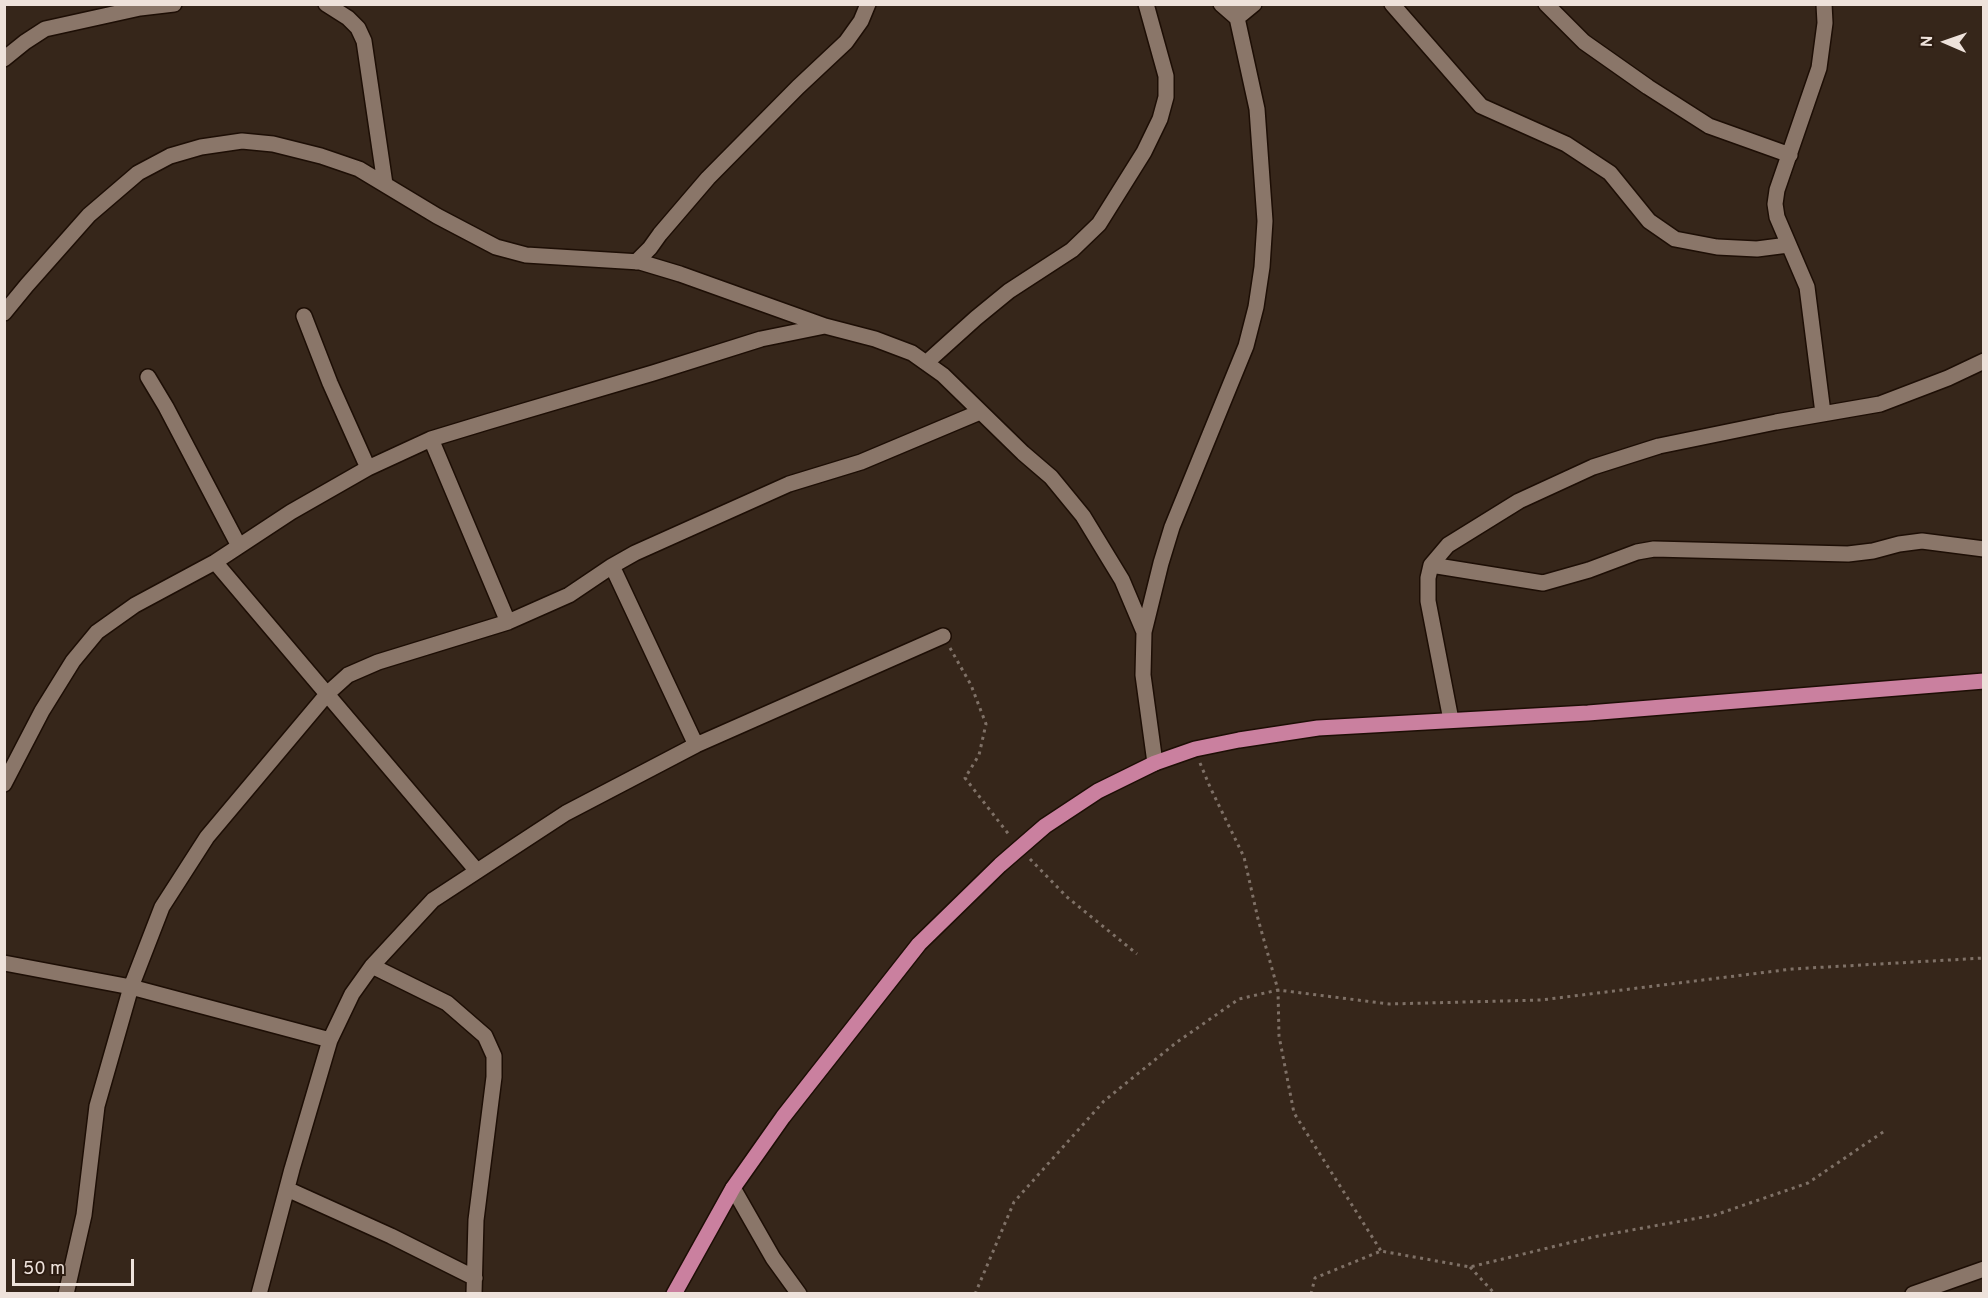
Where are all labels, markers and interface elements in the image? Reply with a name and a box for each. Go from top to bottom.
north arrow [1916,12,1976,72]
text: N [1918,35,1938,47]
scale bar [15,1247,136,1285]
text: 50 m [23,1258,65,1281]

